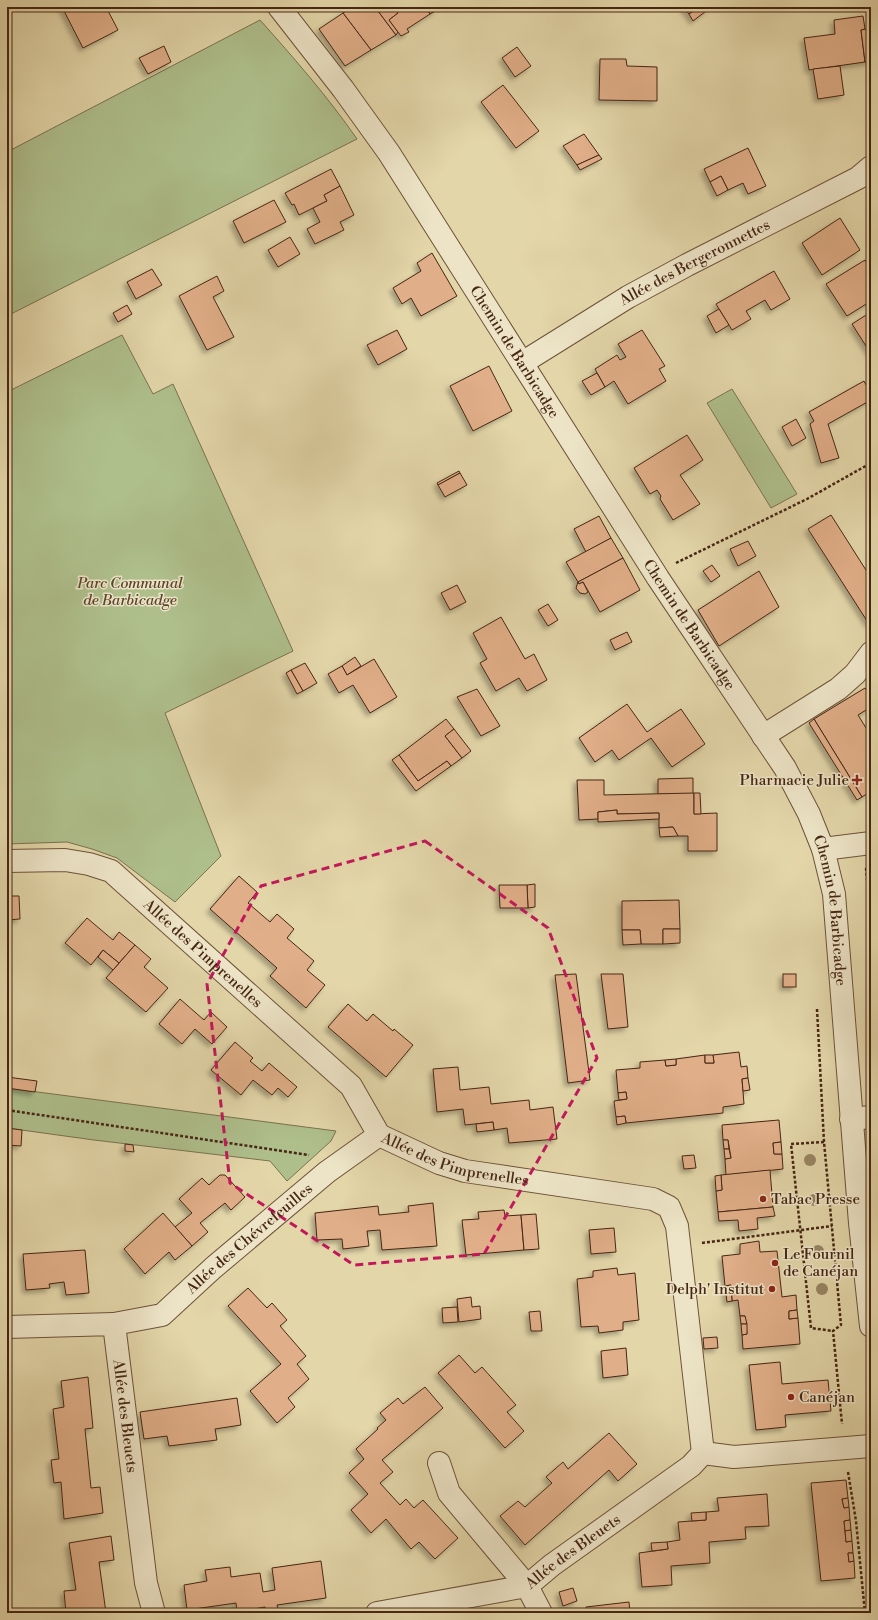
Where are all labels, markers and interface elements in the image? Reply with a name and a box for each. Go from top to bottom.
street label: Allée des Bergeronnettes [615,215,773,310]
street label: Chemin de Barbicadge [466,282,564,421]
street label: Chemin de Barbicadge [639,556,740,694]
park label: Parc Communal de Barbicadge [76,574,183,610]
place label: Pharmacie Julie [740,771,849,790]
marker: Pharmacie Julie [852,775,862,785]
street label: Chemin de Barbicadge [809,832,851,987]
street label: Allée des Pimprenelles [139,894,267,1012]
street label: Allée des Pimprenelles [378,1128,530,1190]
street label: Allée des Chévrefeuilles [181,1179,316,1298]
place label: Tabac Presse [771,1190,860,1209]
marker: Tabac Presse [758,1194,768,1204]
place label: Le Fournil de Canéjan [783,1245,858,1281]
marker: Le Fournil de Canéjan [770,1258,780,1268]
place label: Delph' Institut [666,1280,765,1299]
marker: Delph' Institut [767,1284,777,1294]
street label: Allée des Bleuets [109,1358,142,1474]
place label: Canéjan [799,1388,855,1407]
marker: Canéjan [786,1392,796,1402]
street label: Allée des Bleuets [521,1510,624,1593]

